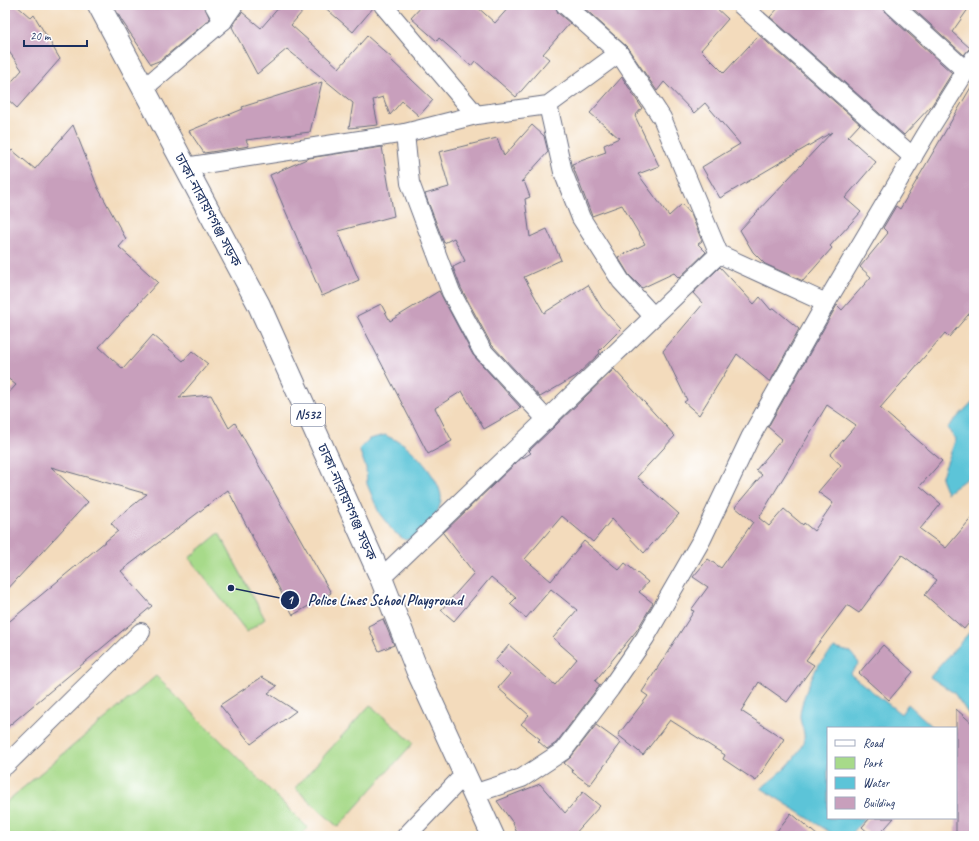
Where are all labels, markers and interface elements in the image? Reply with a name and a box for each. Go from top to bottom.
scale bar [24,22,87,48]
text: 20 m [30,28,52,44]
street label: ঢাকা-নারায়ণগঞ্জ সড়ক [171,150,245,270]
road number: N532 [291,404,325,426]
street label: ঢাকা-নারায়ণগঞ্জ সড়ক [313,440,381,564]
callout: Police Lines School Playground [280,587,471,614]
text: Police Lines School Playground [308,591,465,610]
text: 1 [287,592,294,608]
legend [827,727,957,819]
text: Road [863,735,885,751]
text: Park [863,755,884,771]
text: Water [863,775,891,791]
text: Building [863,795,895,811]

